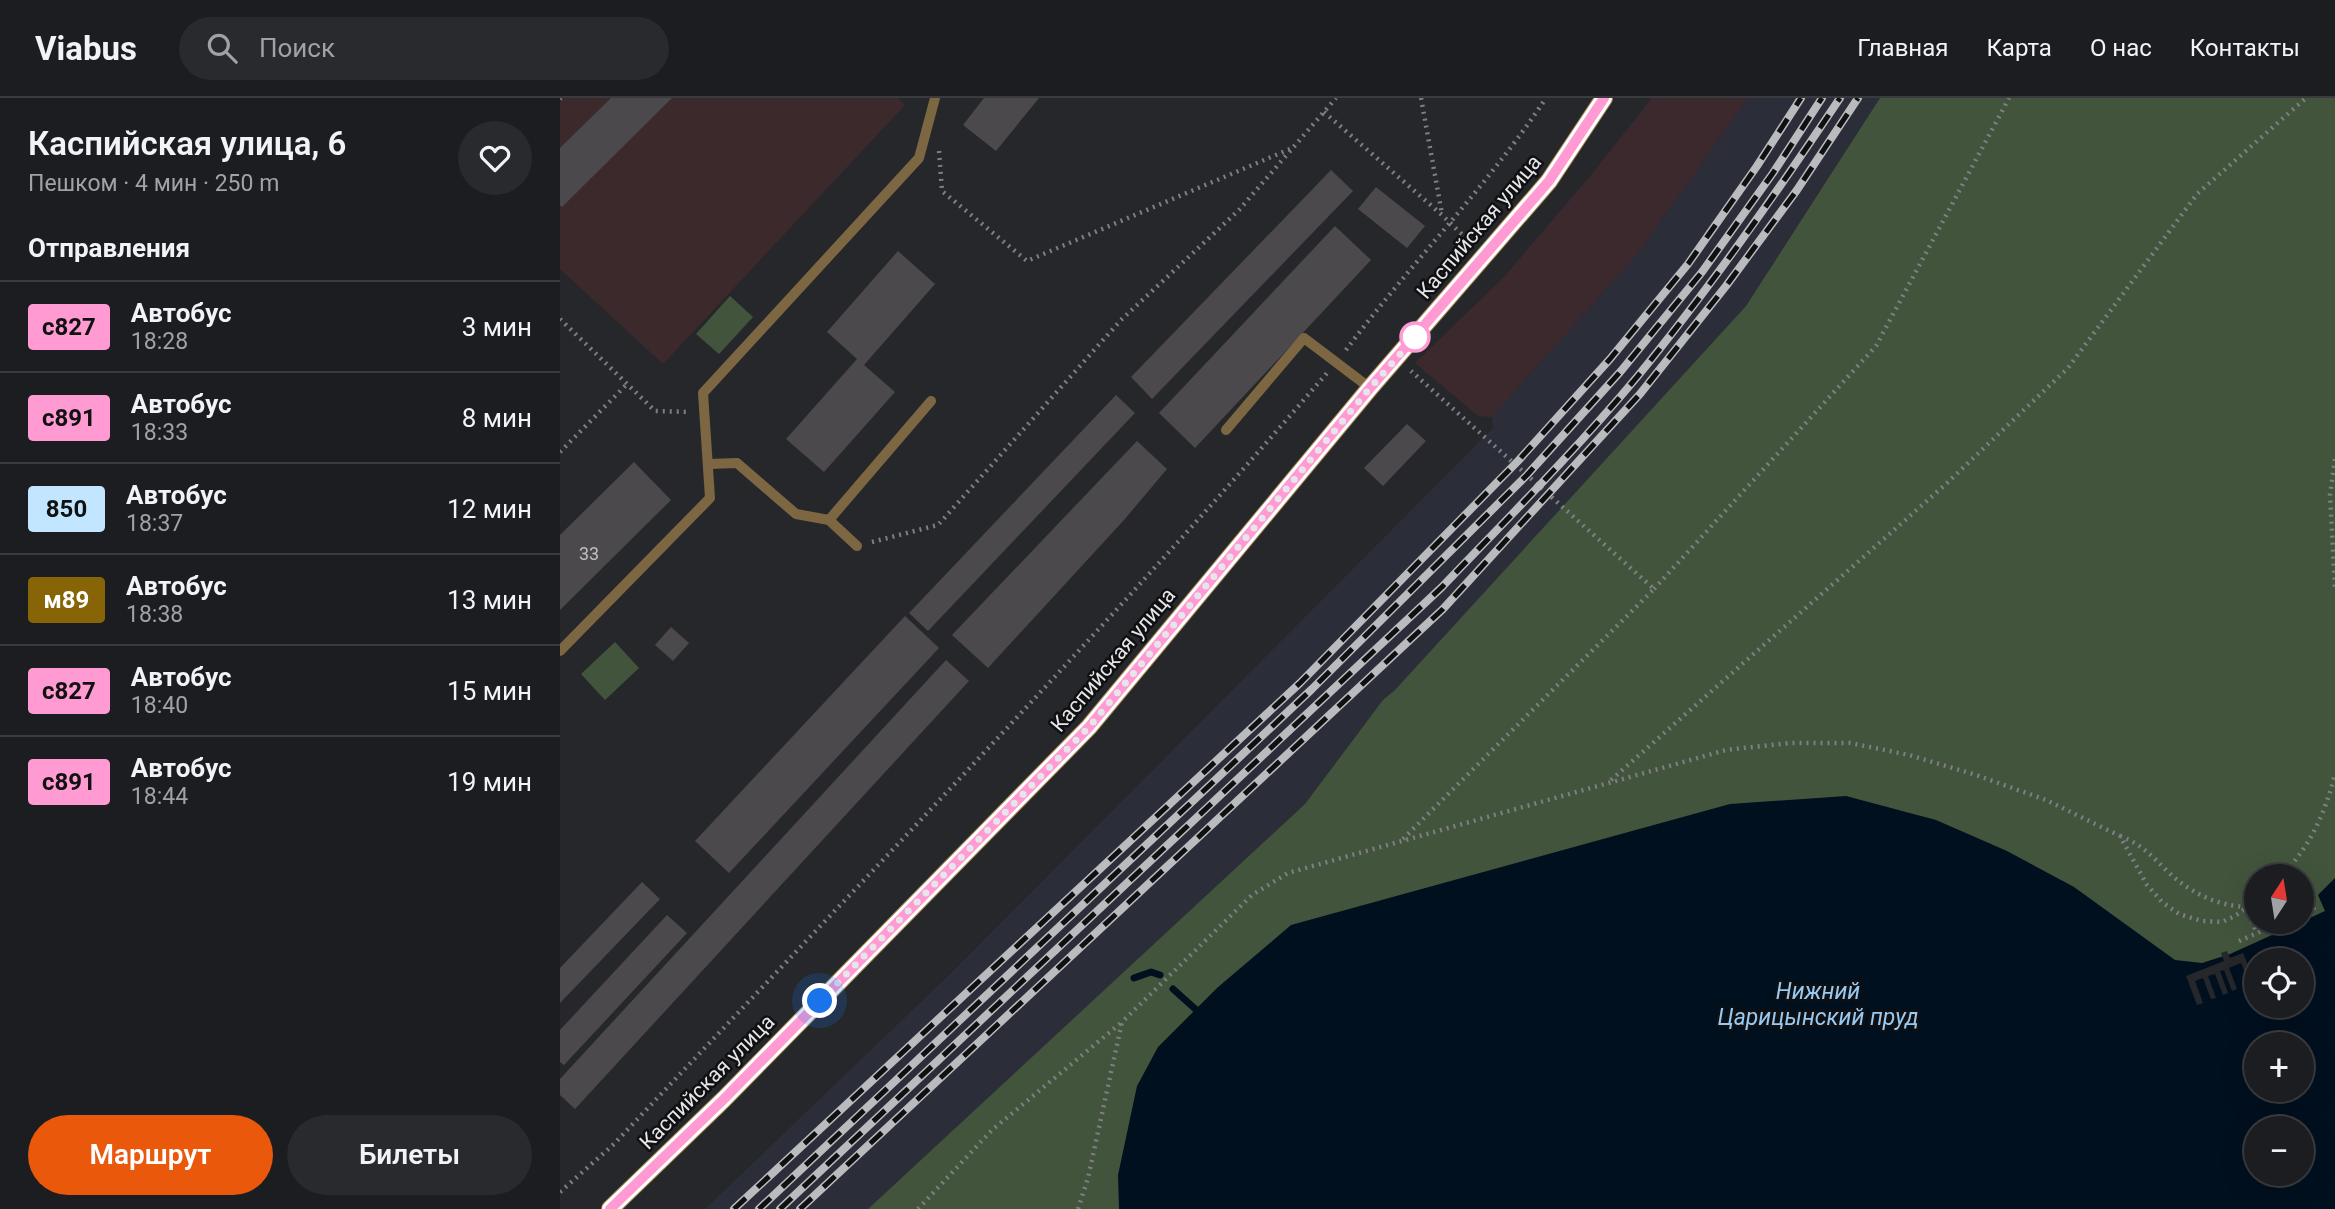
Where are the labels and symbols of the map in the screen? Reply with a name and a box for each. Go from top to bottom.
street label: Каспийская улица [1412,150,1546,304]
unlabelled marker [1400,322,1430,352]
house number: 33 [579,543,599,564]
street label: Каспийская улица [1046,583,1180,737]
north arrow [2244,864,2314,934]
water label: Нижний Царицынский пруд [1717,978,1919,1031]
your location [802,983,837,1018]
street label: Каспийская улица [635,1010,779,1154]

